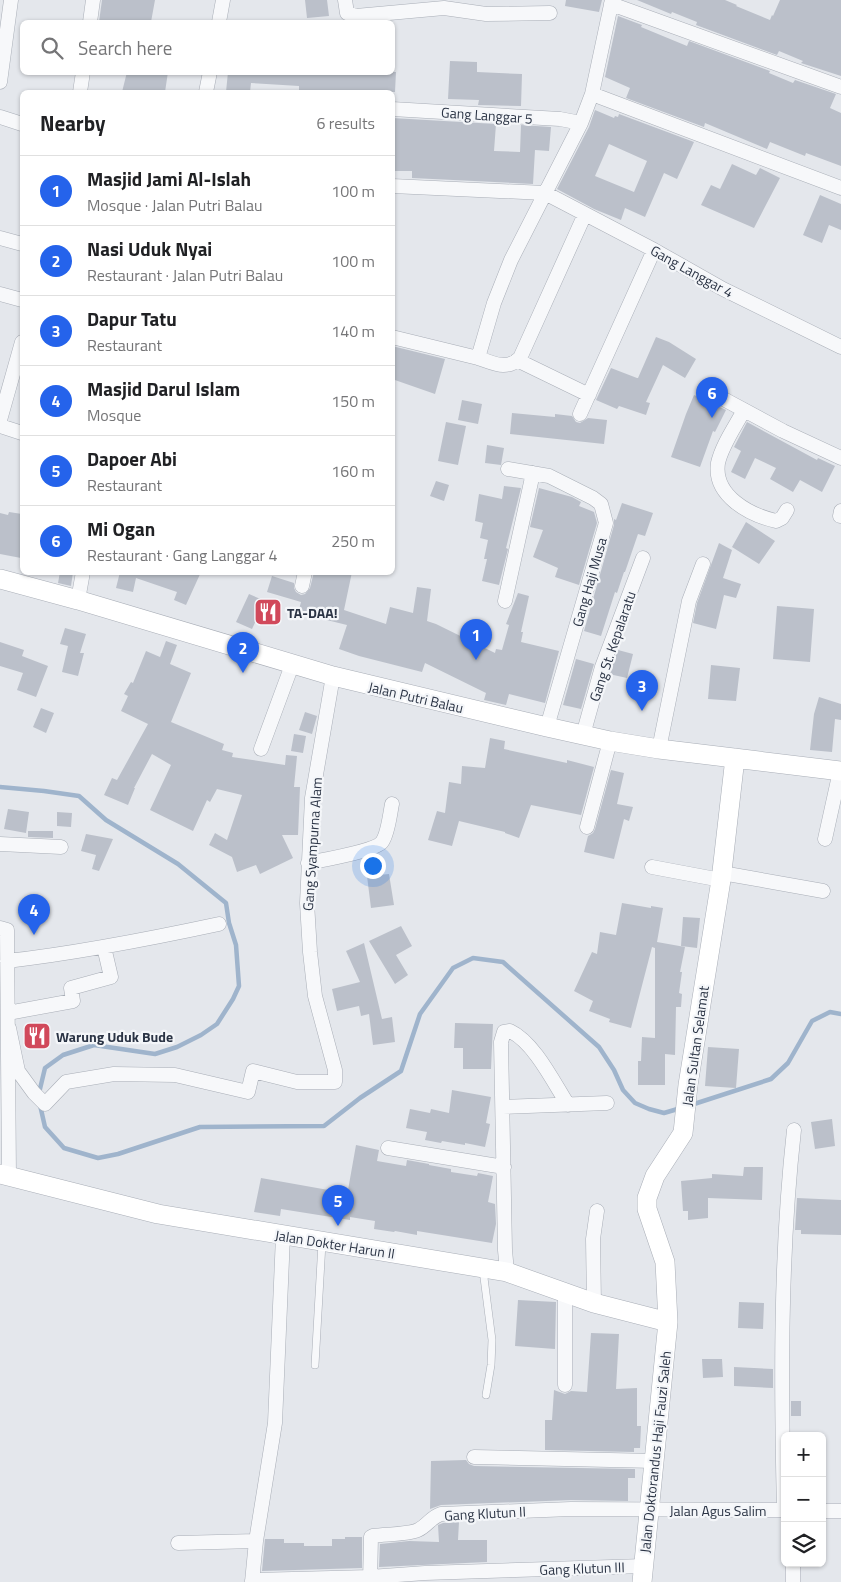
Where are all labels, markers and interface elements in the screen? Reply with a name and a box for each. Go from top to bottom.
search box [20,20,395,75]
text: Search here [78,33,172,62]
icon: search [38,34,66,62]
street label: Gang Langgar 5 [440,101,534,129]
text: Nearby [40,107,105,139]
text: 6 results [316,111,375,135]
text: Masjid Jami Al-Islah [87,164,251,193]
text: 1 [52,179,60,203]
text: 100 m [331,179,375,203]
text: Mosque · Jalan Putri Balau [87,193,262,217]
text: Nasi Uduk Nyai [87,234,212,263]
street label: Gang Langgar 4 [647,240,737,303]
text: 2 [52,249,60,273]
text: 100 m [331,249,375,273]
text: Restaurant · Jalan Putri Balau [87,263,283,287]
text: Dapur Tatu [87,304,177,333]
text: 3 [52,319,60,343]
text: 140 m [331,319,375,343]
text: Restaurant [87,333,162,357]
text: Masjid Darul Islam [87,374,240,403]
pin: 6 [696,377,728,418]
text: 4 [52,389,60,413]
text: 150 m [331,389,375,413]
text: Mosque [87,403,141,427]
text: Dapoer Abi [87,444,177,473]
text: 5 [52,459,60,483]
text: 160 m [331,459,375,483]
text: Restaurant [87,473,162,497]
text: Mi Ogan [87,514,155,543]
text: 6 [52,529,60,553]
text: 250 m [331,529,375,553]
street label: Gang Haji Musa [566,535,612,629]
text: Restaurant · Gang Langgar 4 [87,543,278,567]
street label: Gang St. Kepalaratu [583,588,641,704]
restaurant icon: TA-DAA! [253,597,283,627]
place label: TA-DAA! [287,602,338,623]
pin: 1 [460,619,492,660]
pin: 2 [227,632,259,673]
pin: 3 [626,670,658,711]
street label: Jalan Putri Balau [366,676,466,718]
street label: Gang Syampurna Alam [297,777,327,911]
your location [360,853,386,879]
pin: 4 [18,894,50,935]
street label: Jalan Sultan Selamat [676,984,714,1107]
restaurant icon: Warung Uduk Bude [22,1021,52,1051]
place label: Warung Uduk Bude [56,1026,173,1047]
pin: 5 [322,1185,354,1226]
street label: Jalan Dokter Harun II [274,1224,396,1264]
street label: Jalan Doktorandus Haji Fauzi Saleh [634,1350,676,1554]
map controls [781,1432,826,1567]
button: + [781,1432,826,1477]
button: − [781,1477,826,1522]
street label: Gang Klutun II [444,1500,526,1526]
street label: Jalan Agus Salim [670,1500,766,1521]
button: layers [781,1522,826,1567]
street label: Gang Klutun III [539,1556,625,1580]

